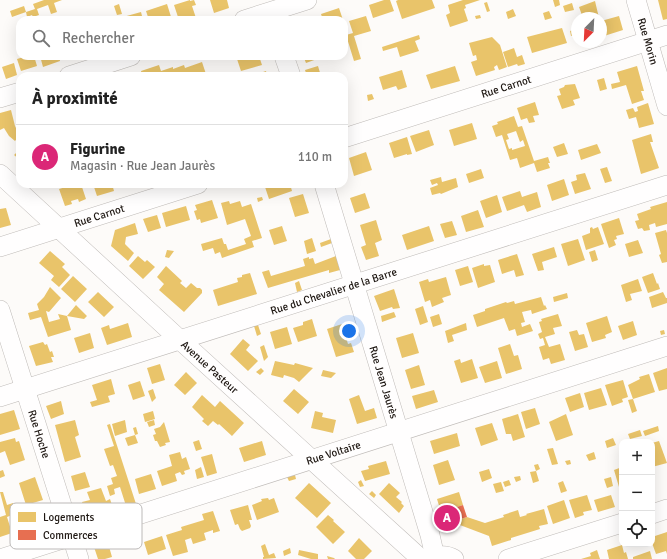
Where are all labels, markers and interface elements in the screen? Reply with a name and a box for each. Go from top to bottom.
north arrow [571,12,607,48]
search box [16,16,348,60]
street label: Rue Morin [635,16,661,66]
icon: search [30,27,52,49]
text: Rechercher [62,29,135,47]
street label: Rue Carnot [479,73,533,101]
text: À proximité [32,88,118,109]
text: Figurine [70,140,125,158]
text: A [41,149,49,165]
text: 110 m [298,149,332,165]
text: Magasin · Rue Jean Jaurès [70,158,215,174]
street label: Rue Carnot [72,202,126,230]
street label: Rue du Chevalier de la Barre [269,265,399,318]
your location [339,321,359,341]
street label: Avenue Pasteur [178,338,241,397]
street label: Rue Jean Jaurès [366,344,401,420]
street label: Rue Hoche [25,408,53,460]
street label: Rue Voltaire [305,438,363,468]
map controls [619,439,655,547]
button: + [619,439,655,475]
button: − [619,475,655,511]
legend [10,503,142,549]
pin: A [434,503,460,533]
text: Logements [43,511,95,524]
button: locate [619,511,655,547]
text: Commerces [43,529,98,542]

